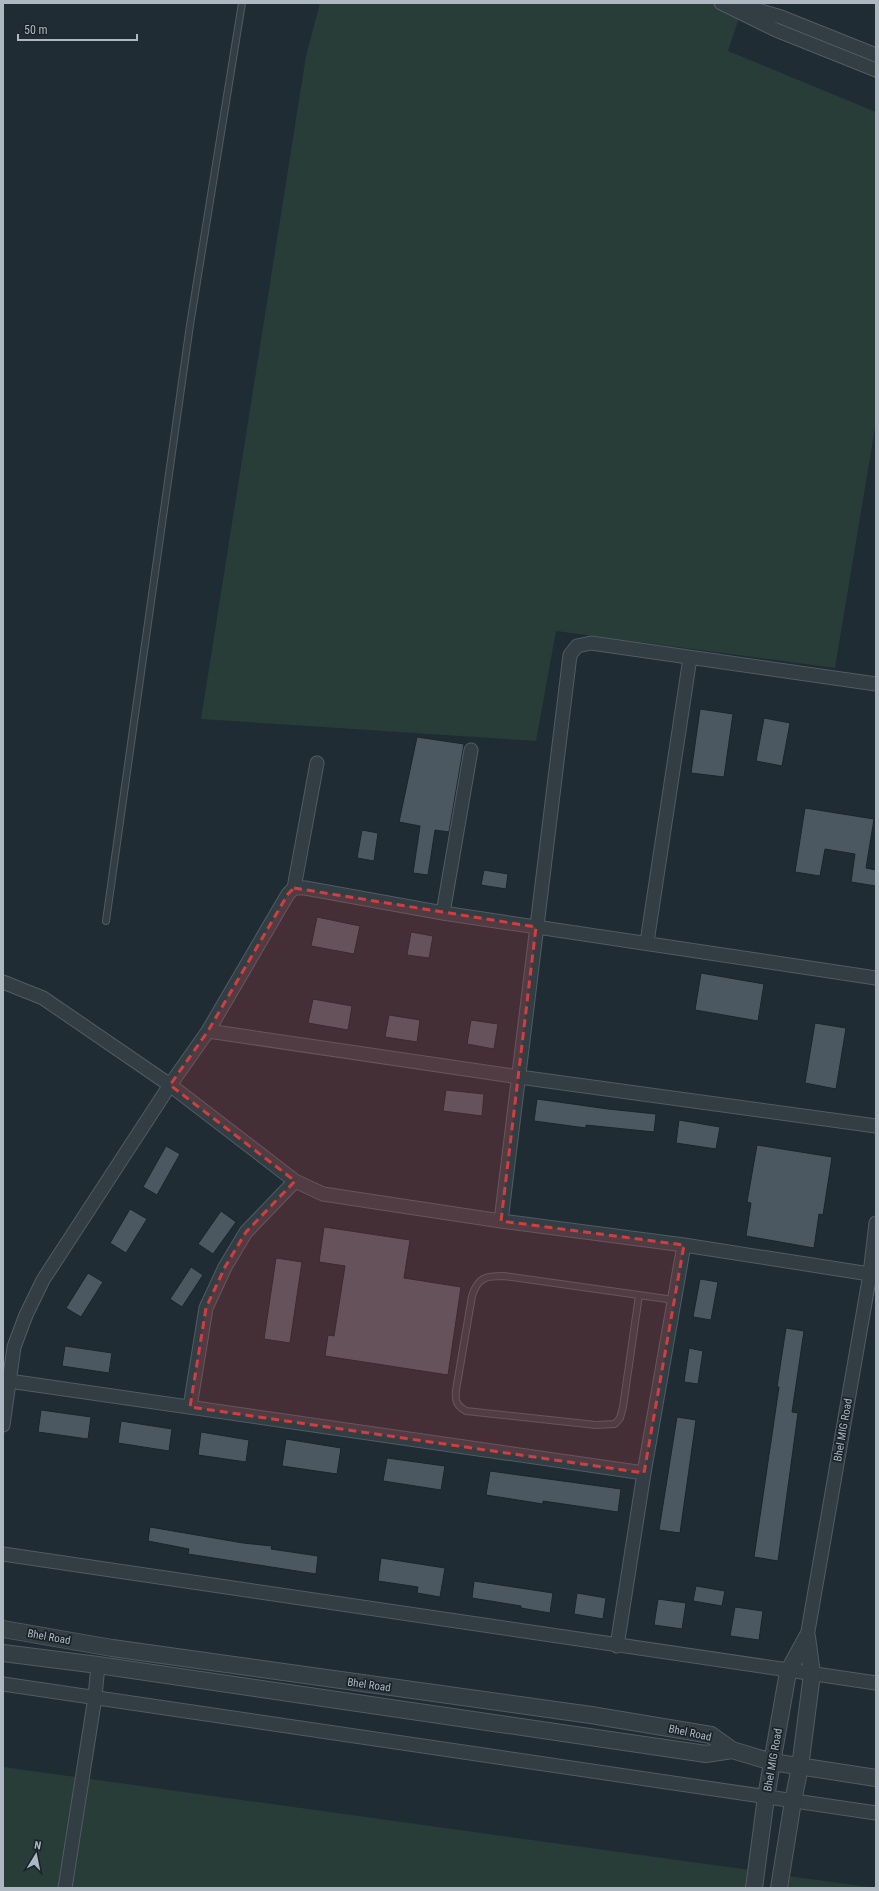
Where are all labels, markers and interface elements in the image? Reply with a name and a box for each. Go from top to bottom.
scale bar [18,16,137,42]
text: 50 m [24,23,48,37]
street label: Bhel MIG Road [831,1398,855,1462]
street label: Bhel Road [26,1627,72,1647]
street label: Bhel Road [347,1676,391,1694]
street label: Bhel Road [667,1722,713,1744]
street label: Bhel MIG Road [761,1728,785,1792]
north arrow [16,1835,56,1875]
text: N [33,1839,42,1853]

